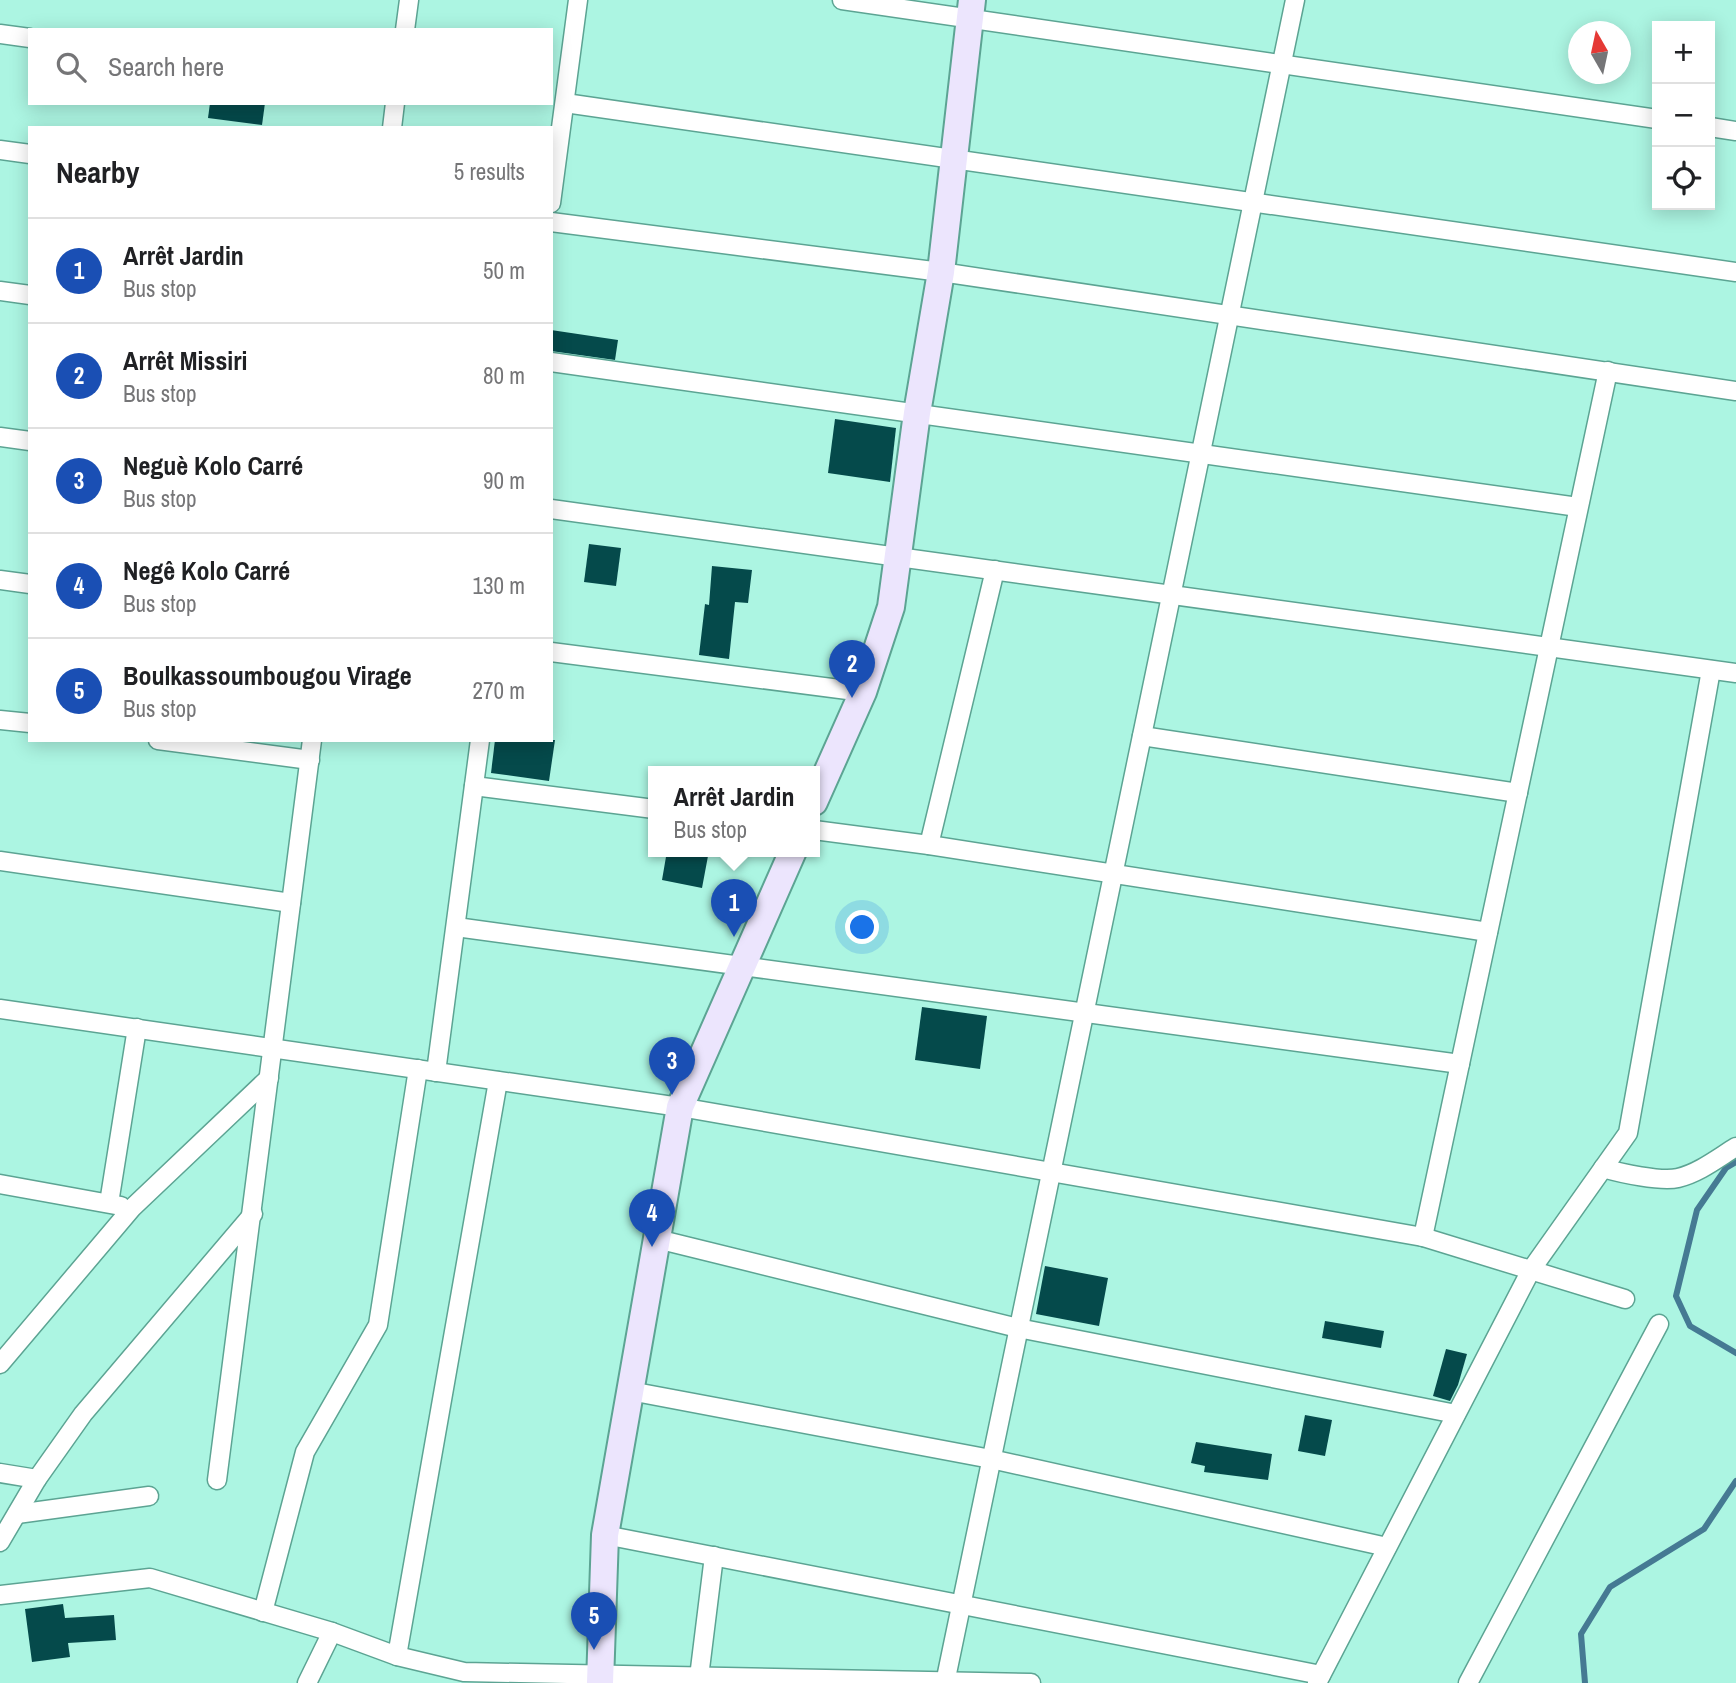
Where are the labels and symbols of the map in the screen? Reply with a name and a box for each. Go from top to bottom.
north arrow [1568,21,1631,84]
pin: 2 [829,640,875,698]
pin: 1 [711,879,757,937]
your location [845,910,879,944]
pin: 3 [649,1037,695,1095]
pin: 4 [629,1189,675,1247]
pin: 5 [571,1592,617,1650]

